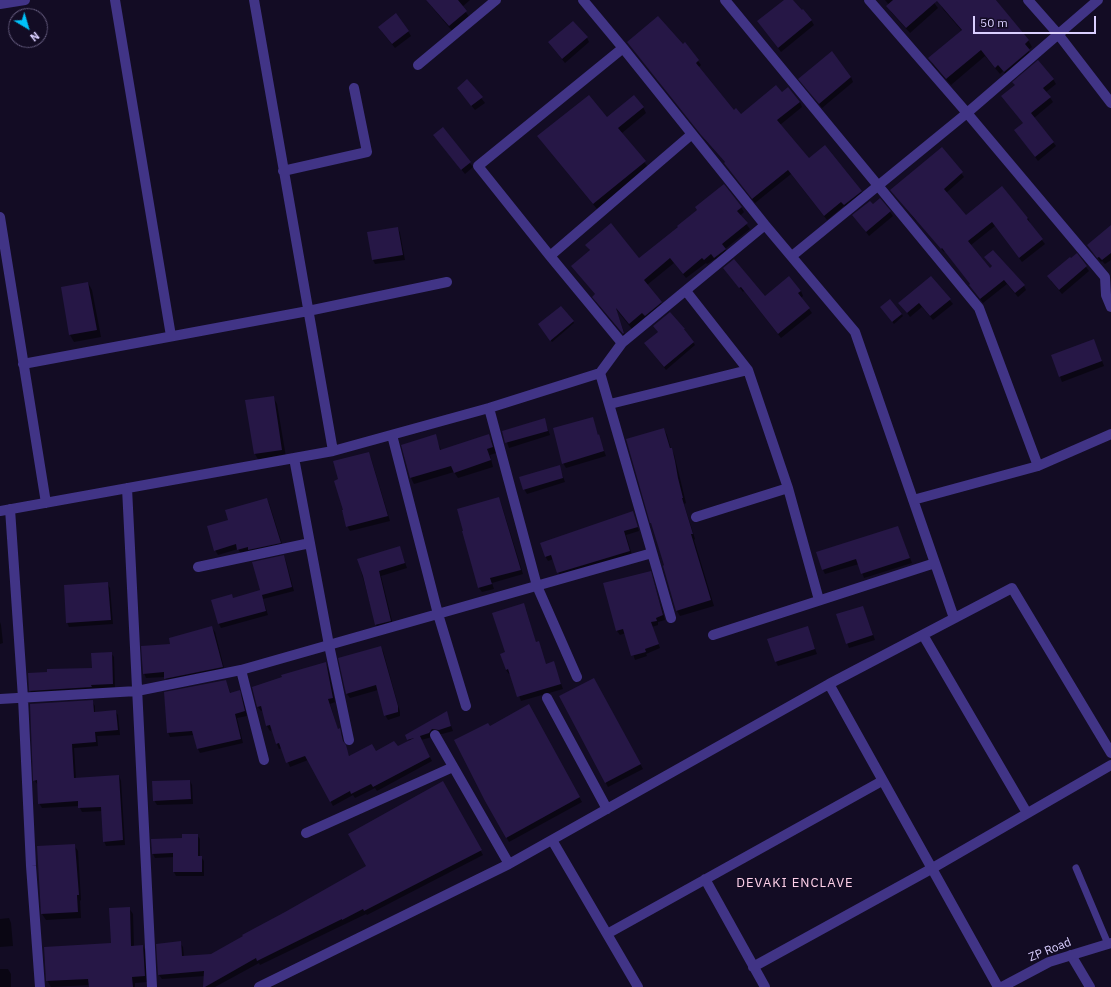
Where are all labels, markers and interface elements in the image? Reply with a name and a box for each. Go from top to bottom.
north arrow [8,8,48,48]
scale bar [975,8,1098,34]
text: 50 m [980,15,1008,30]
text: N [27,29,42,45]
district label: DEVAKI ENCLAVE [736,875,854,891]
street label: ZP Road [1027,935,1073,965]

